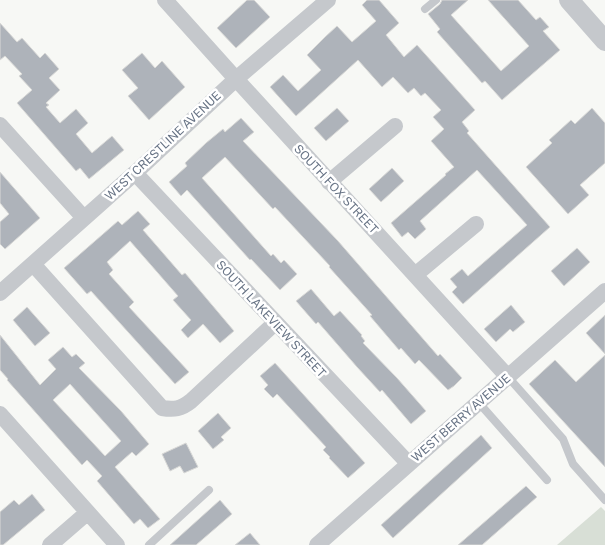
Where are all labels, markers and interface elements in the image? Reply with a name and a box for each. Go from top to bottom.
street label: WEST CRESTLINE AVENUE [102,89,224,203]
street label: SOUTH FOX STREET [291,142,381,236]
street label: SOUTH LAKEVIEW STREET [213,258,329,380]
street label: WEST BERRY AVENUE [409,371,513,465]

